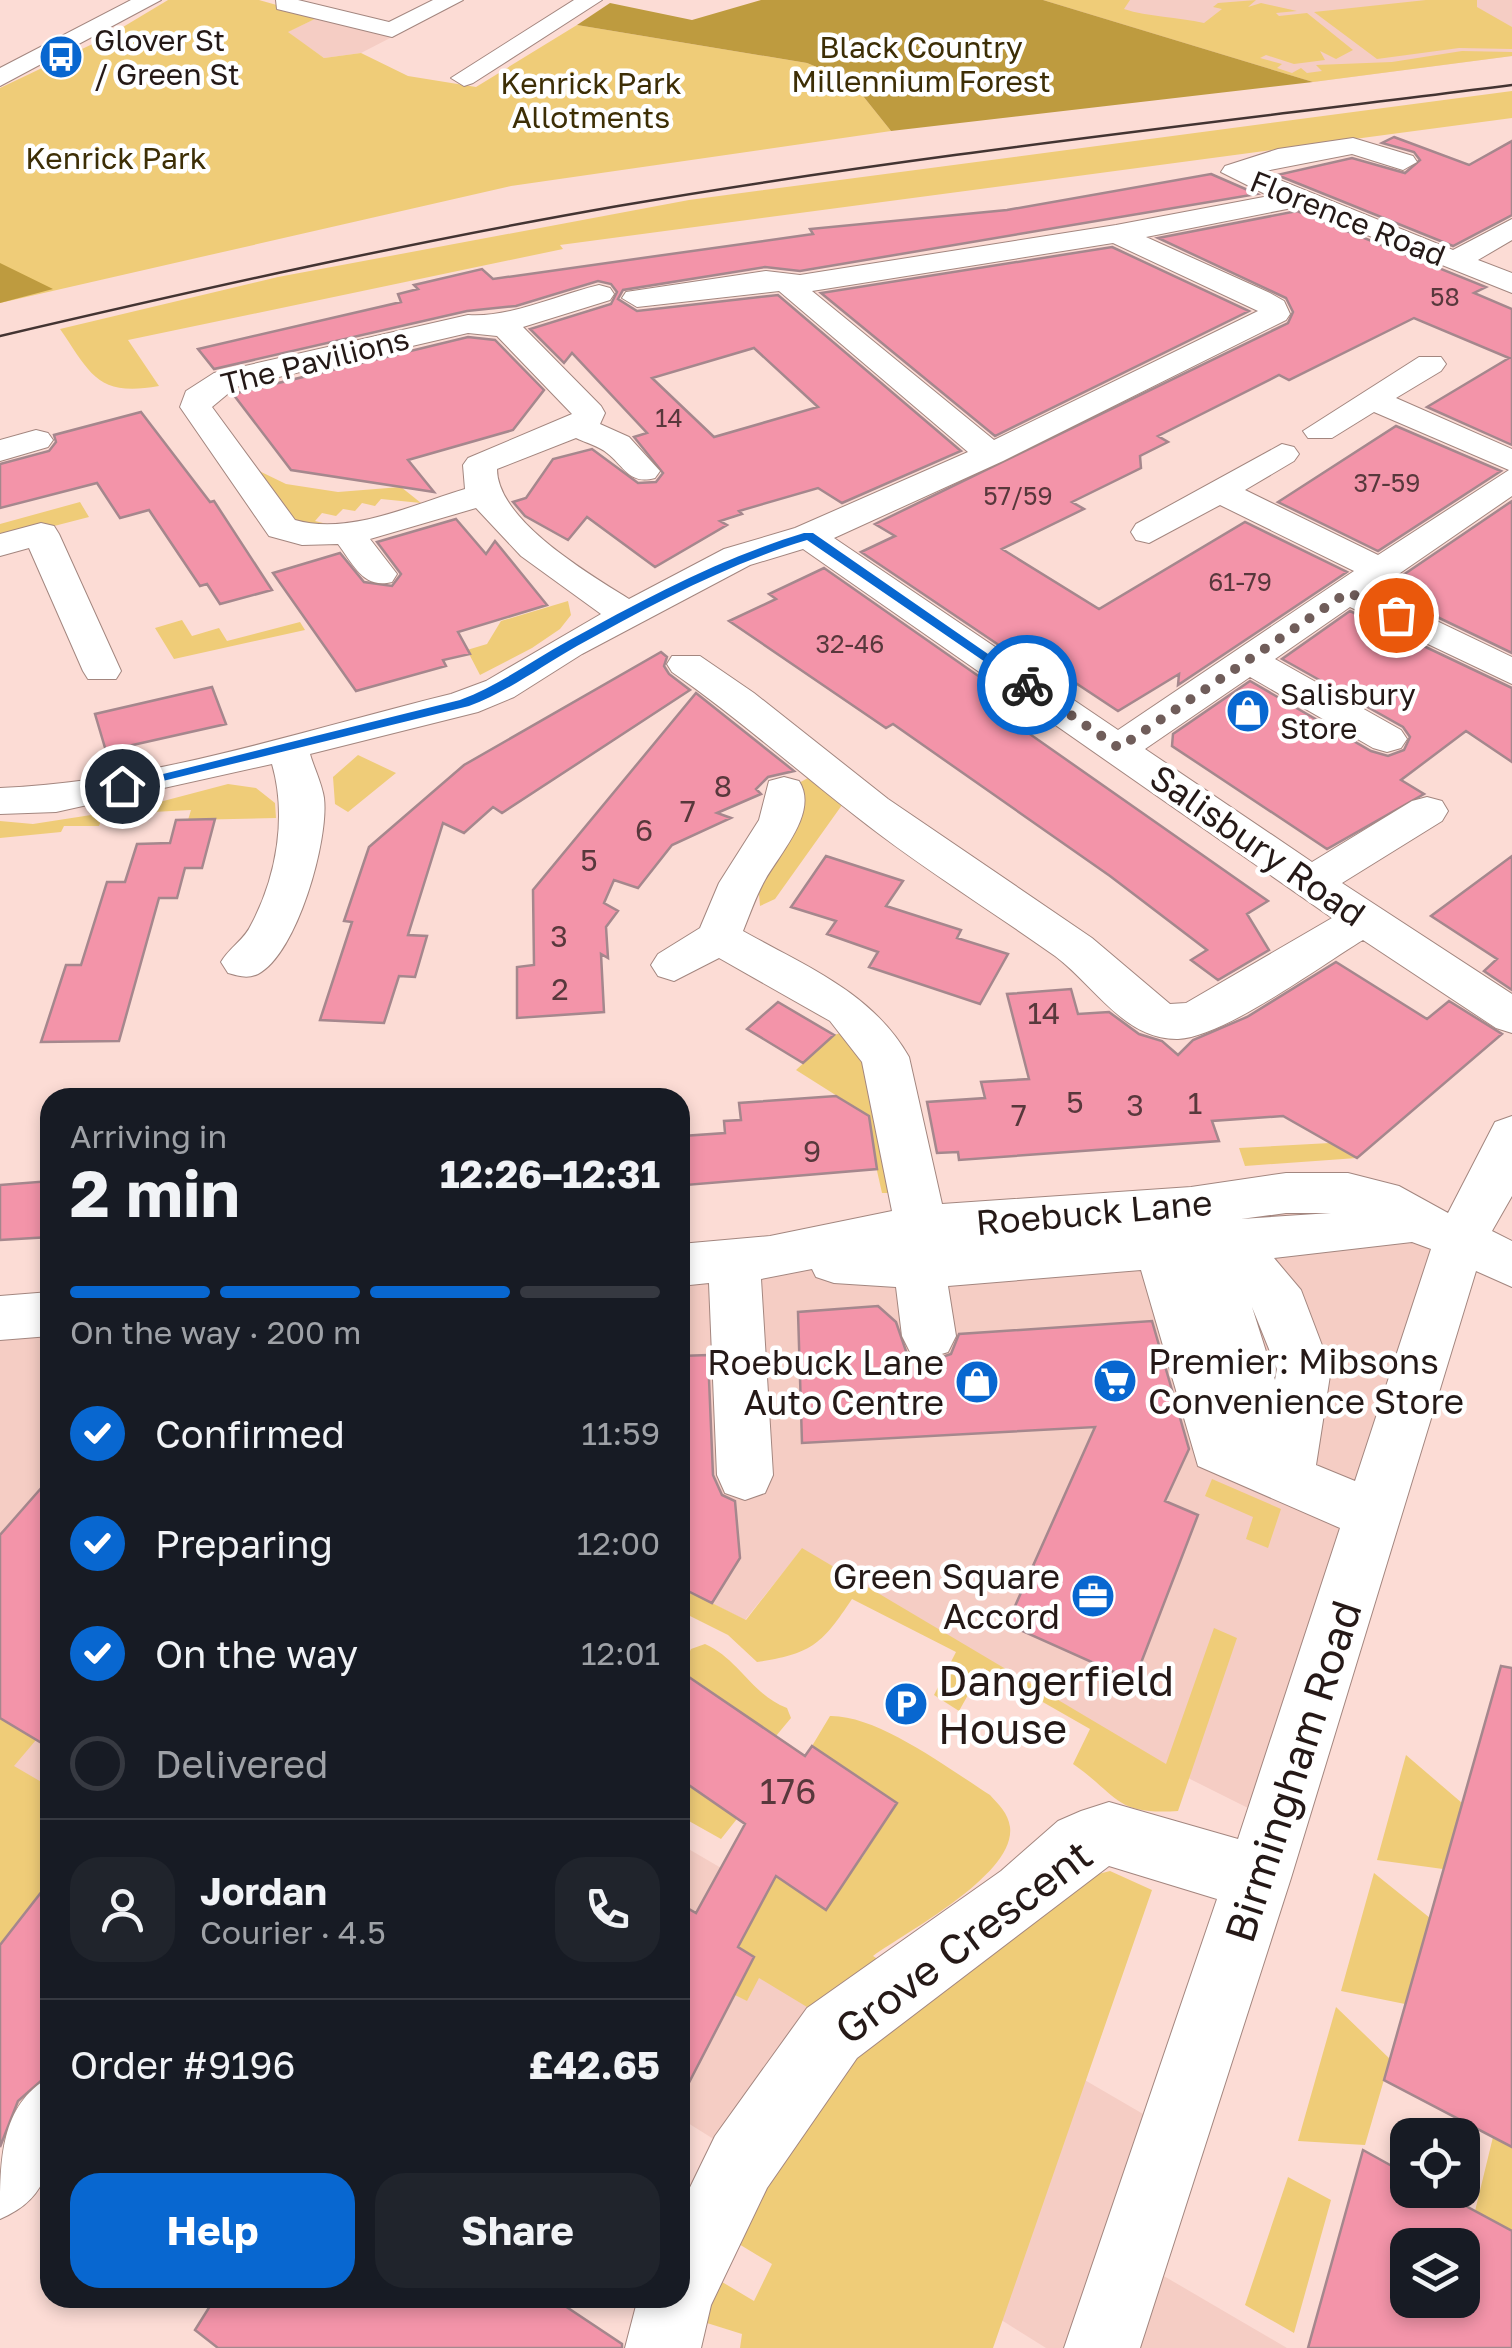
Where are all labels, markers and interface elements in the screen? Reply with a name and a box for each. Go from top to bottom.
place label: Glover St / Green St [94,22,240,92]
park label: Black Country Millennium Forest [791,29,1051,99]
bus stop icon: Glover St / Green St [38,34,84,80]
park label: Kenrick Park Allotments [500,65,682,135]
park label: Kenrick Park [25,140,207,176]
street label: Florence Road [1245,163,1451,273]
house number: 58 [1430,281,1460,312]
street label: The Pavilions [217,320,413,402]
house number: 14 [655,402,683,433]
house number: 37-59 [1353,467,1421,498]
house number: 57/59 [983,480,1053,511]
house number: 61-79 [1208,566,1272,597]
pin [1354,573,1439,658]
icon: bag [1369,588,1424,643]
house number: 32-46 [815,628,885,659]
courier [977,635,1077,735]
icon: bike [1000,658,1055,713]
place label: Salisbury Store [1280,676,1416,746]
shop icon: Salisbury Store [1225,688,1271,734]
pin [80,744,165,829]
street label: Salisbury Road [1142,755,1374,935]
icon: home [95,759,150,814]
house number: 8 [714,768,732,804]
house number: 7 [680,793,696,829]
house number: 6 [635,812,653,848]
house number: 5 [580,842,598,878]
house number: 3 [550,918,568,954]
house number: 2 [551,971,569,1007]
house number: 14 [1028,995,1060,1031]
house number: 5 [1066,1084,1084,1120]
house number: 1 [1188,1085,1202,1121]
house number: 3 [1126,1087,1144,1123]
house number: 7 [1011,1097,1027,1133]
text: Arriving in [70,1117,227,1155]
house number: 9 [803,1133,821,1169]
text: 12:26–12:31 [440,1151,660,1196]
text: 2 min [70,1153,240,1231]
street label: Roebuck Lane [974,1181,1214,1243]
text: On the way · 200 m [70,1313,361,1351]
place label: Premier: Mibsons Convenience Store [1148,1340,1464,1422]
place label: Roebuck Lane Auto Centre [707,1341,944,1423]
supermarket icon: Premier: Mibsons Convenience Store [1092,1358,1138,1404]
shop icon: Roebuck Lane Auto Centre [954,1359,1000,1405]
icon: check [70,1406,125,1461]
text: Confirmed [155,1411,345,1456]
text: 11:59 [581,1414,660,1452]
icon: check [70,1516,125,1571]
text: Preparing [155,1521,333,1566]
text: 12:00 [577,1524,660,1562]
place label: Green Square Accord [833,1555,1060,1637]
office icon: Green Square Accord [1070,1573,1116,1619]
street label: Birmingham Road [1213,1594,1371,1948]
icon: check [70,1626,125,1681]
text: On the way [155,1631,358,1676]
text: 12:01 [581,1634,660,1672]
place label: Dangerfield House [938,1655,1174,1753]
parking icon: Dangerfield House [883,1681,929,1727]
text: Delivered [155,1741,328,1786]
house number: 176 [760,1770,816,1812]
street label: Grove Crescent [825,1828,1101,2054]
button: person [70,1857,175,1962]
button: phone [555,1857,660,1962]
text: Jordan [200,1868,327,1913]
text: Courier · 4.5 [200,1913,386,1951]
text: Order #9196 [70,2042,296,2087]
text: £42.65 [529,2042,660,2087]
map controls [1390,2118,1480,2318]
button: locate [1390,2118,1480,2208]
button: Help [70,2173,355,2288]
button: Share [375,2173,660,2288]
button: layers [1390,2228,1480,2318]

